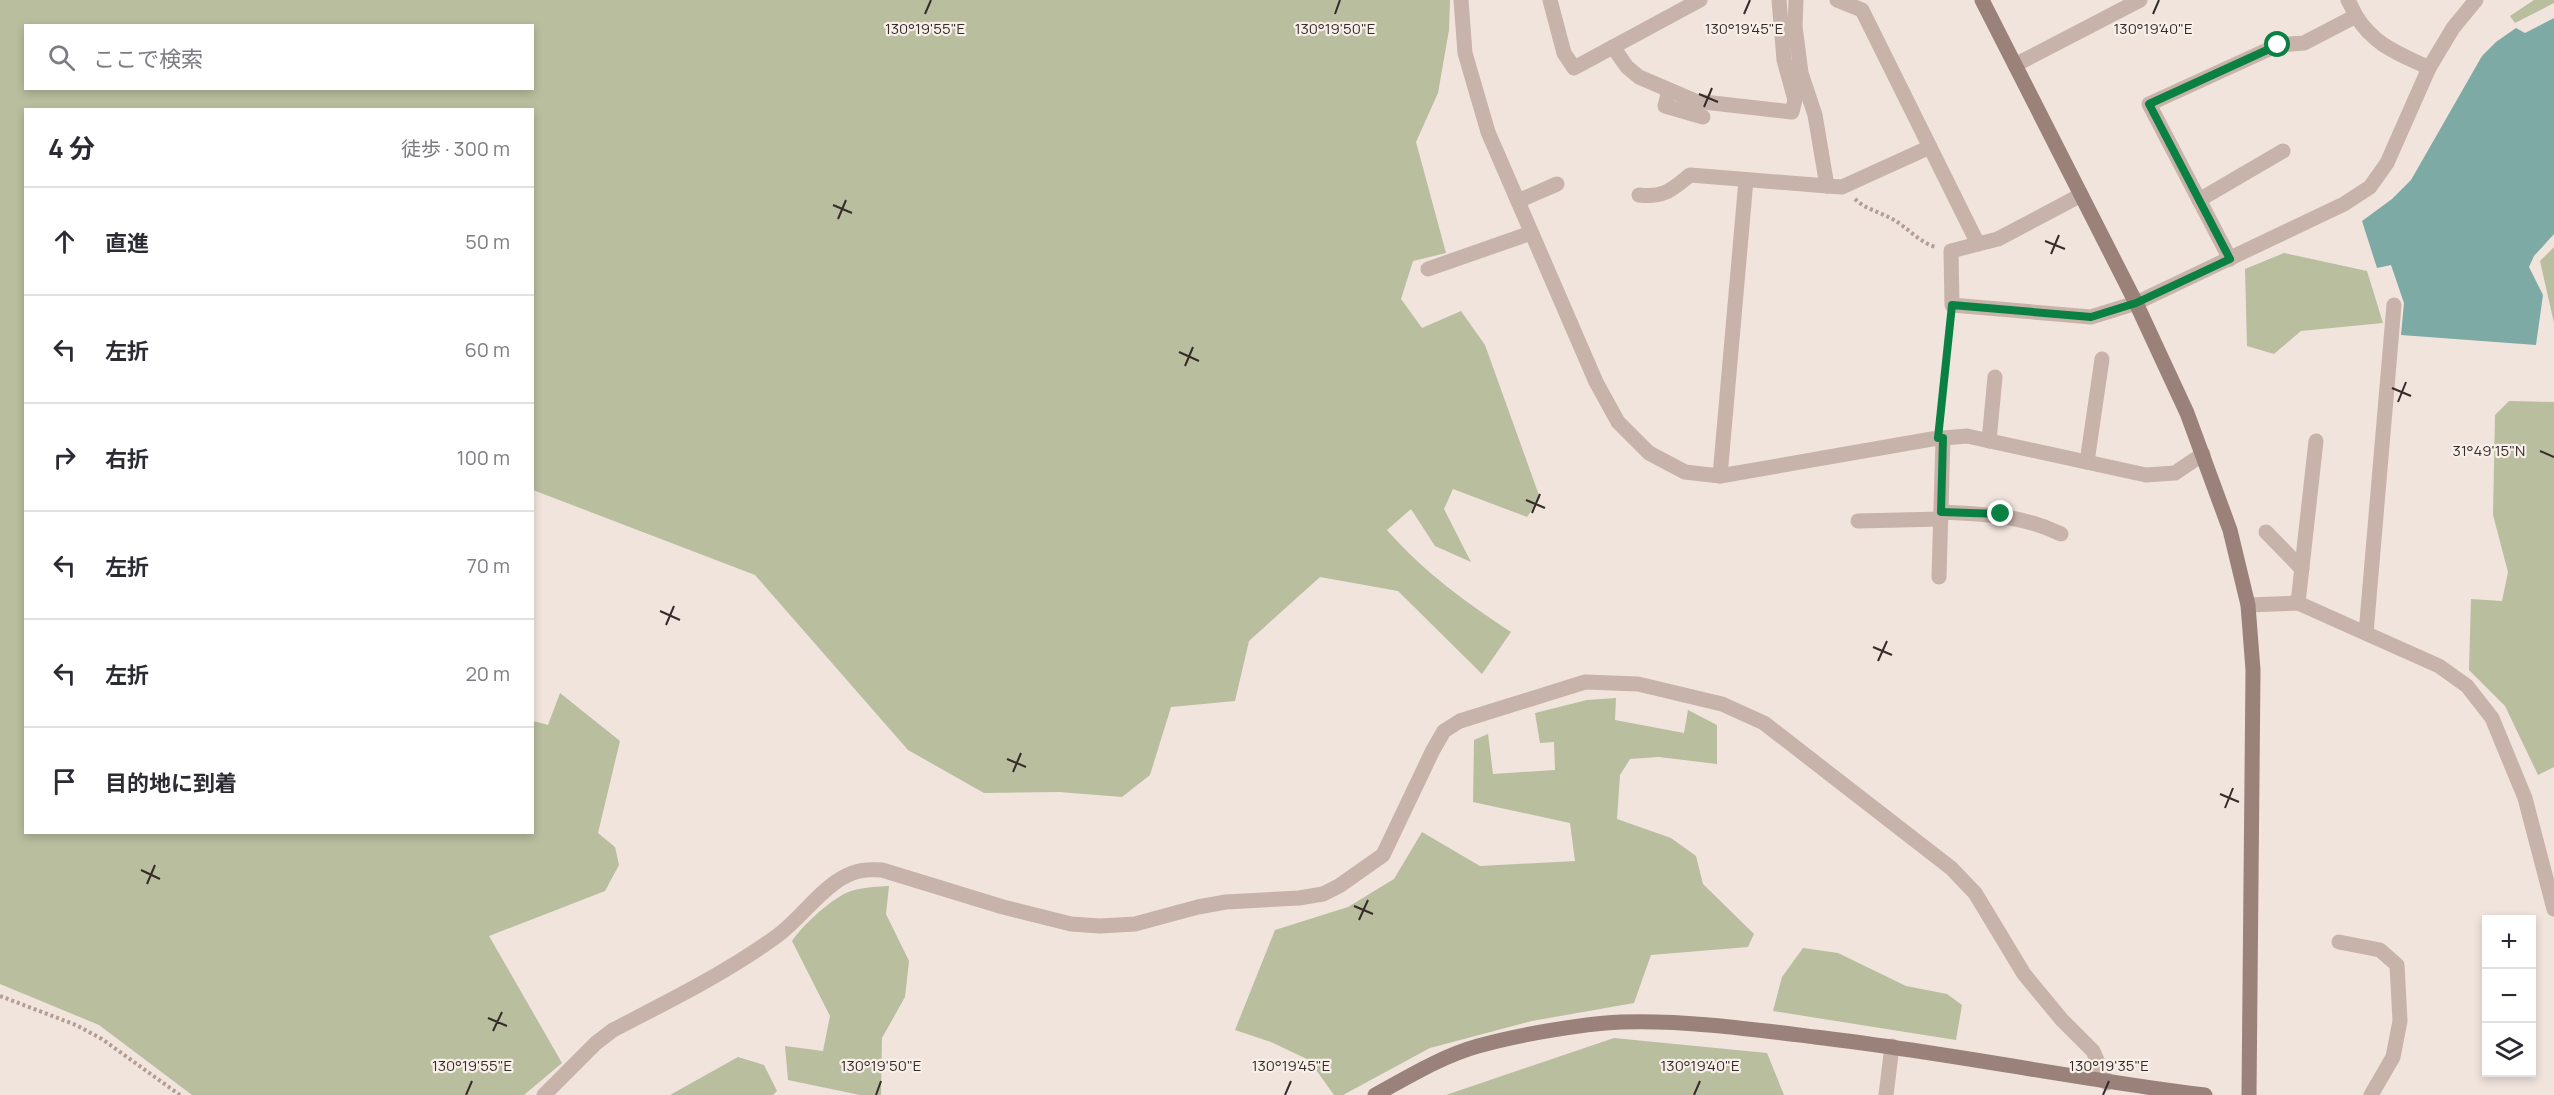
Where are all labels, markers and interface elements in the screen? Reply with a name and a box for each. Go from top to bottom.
text: 130°19'55"E [885,18,965,39]
text: 130°19'50"E [1295,18,1375,39]
text: 130°19'45"E [1705,18,1783,39]
text: 130°19'40"E [2113,18,2193,39]
search box [24,24,534,90]
route start [2264,31,2290,57]
icon: search [45,41,78,74]
text: ここで検索 [93,44,203,74]
text: 4 分 [48,130,95,166]
text: 徒歩 · 300 m [401,135,510,162]
icon: ahead [48,225,81,258]
text: 直進 [105,228,149,258]
text: 50 m [465,228,510,255]
icon: left [48,333,81,366]
text: 左折 [105,336,149,366]
text: 60 m [464,336,510,363]
text: 31°49'15"N [2453,440,2525,461]
icon: right [48,441,81,474]
text: 右折 [105,444,149,474]
text: 100 m [457,444,510,471]
route end [1987,500,2013,526]
icon: left [48,549,81,582]
text: 左折 [105,552,149,582]
text: 70 m [467,552,510,579]
icon: left [48,657,81,690]
text: 左折 [105,660,149,690]
text: 20 m [465,660,510,687]
icon: arrive [48,765,81,798]
text: 目的地に到着 [105,768,237,798]
map controls [2482,915,2536,1077]
button: + [2482,915,2536,969]
button: − [2482,969,2536,1023]
button: layers [2482,1023,2536,1077]
text: 130°19'55"E [432,1055,512,1076]
text: 130°19'50"E [841,1055,921,1076]
text: 130°19'45"E [1252,1055,1330,1076]
text: 130°19'40"E [1660,1055,1740,1076]
text: 130°19'35"E [2069,1055,2149,1076]

